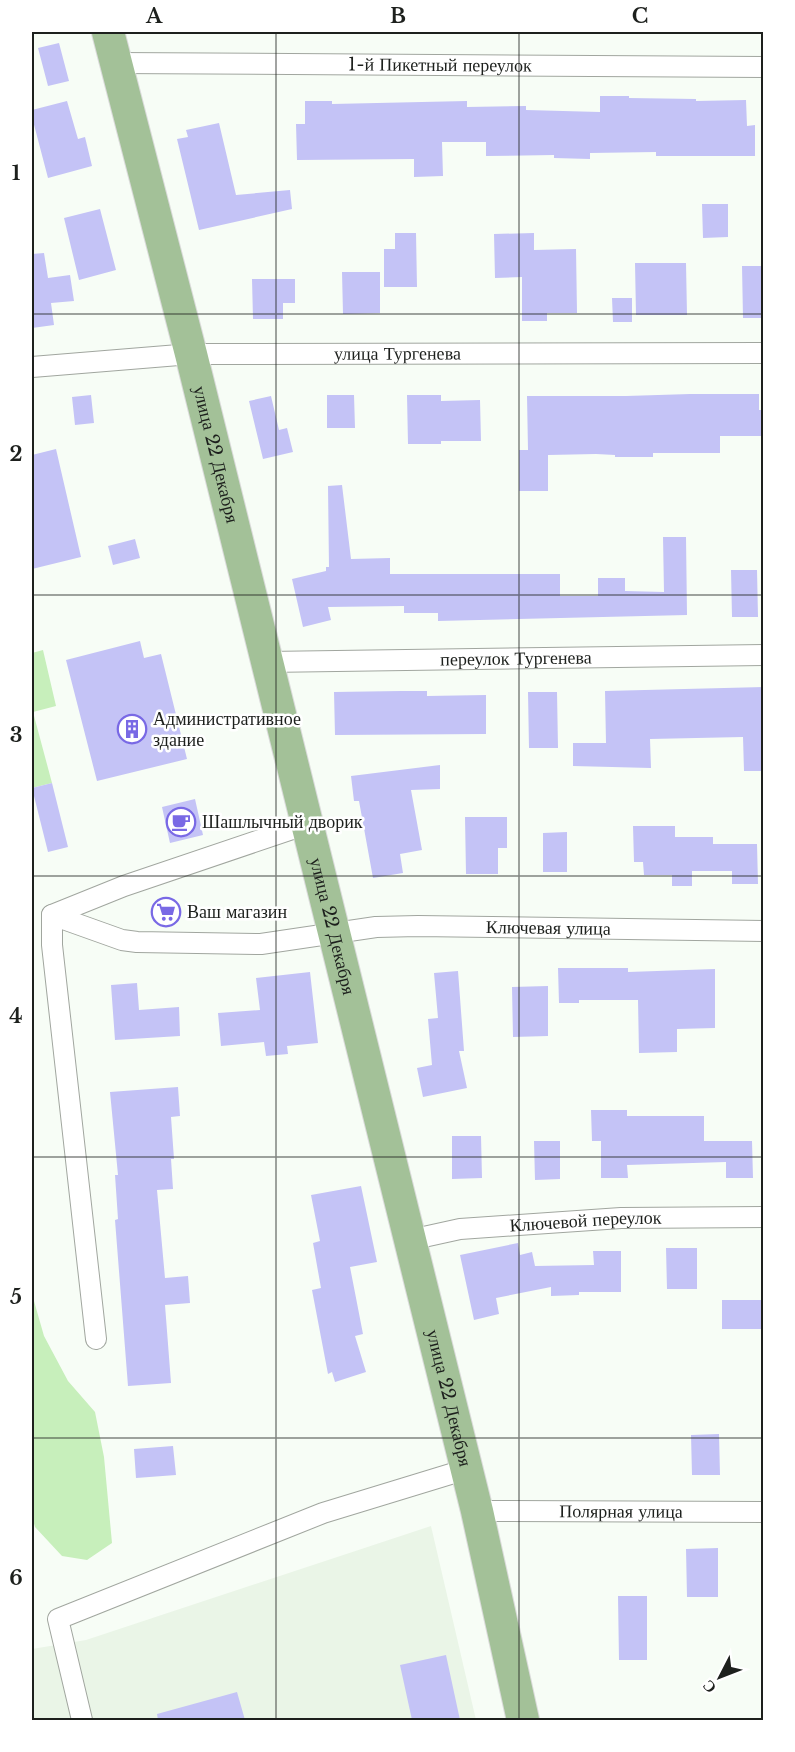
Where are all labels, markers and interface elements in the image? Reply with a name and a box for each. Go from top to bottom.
text: A [145,4,163,28]
text: B [390,4,406,28]
text: C [632,4,648,28]
street label: 1-й Пикетный переулок [348,53,532,77]
text: 1 [12,161,21,185]
street label: улица Тургенева [334,343,461,365]
street label: улица 22 Декабря [188,384,243,525]
text: 2 [9,442,23,466]
street label: переулок Тургенева [440,646,592,671]
place label: Административное здание [153,708,301,751]
building icon: Административное здание [116,713,148,745]
text: 3 [10,723,22,747]
cafe icon: Шашлычный дворик [165,806,197,838]
place label: Шашлычный дворик [202,811,363,833]
street label: улица 22 Декабря [305,855,360,997]
supermarket icon: Ваш магазин [150,896,182,928]
place label: Ваш магазин [187,901,287,923]
street label: Ключевая улица [486,916,611,940]
text: 4 [9,1004,23,1028]
street label: Ключевой переулок [509,1207,662,1237]
text: 5 [10,1285,22,1309]
street label: улица 22 Декабря [422,1327,477,1469]
street label: Полярная улица [559,1500,683,1523]
text: 6 [9,1566,23,1590]
north arrow [690,1647,750,1707]
text: С [698,1676,720,1698]

